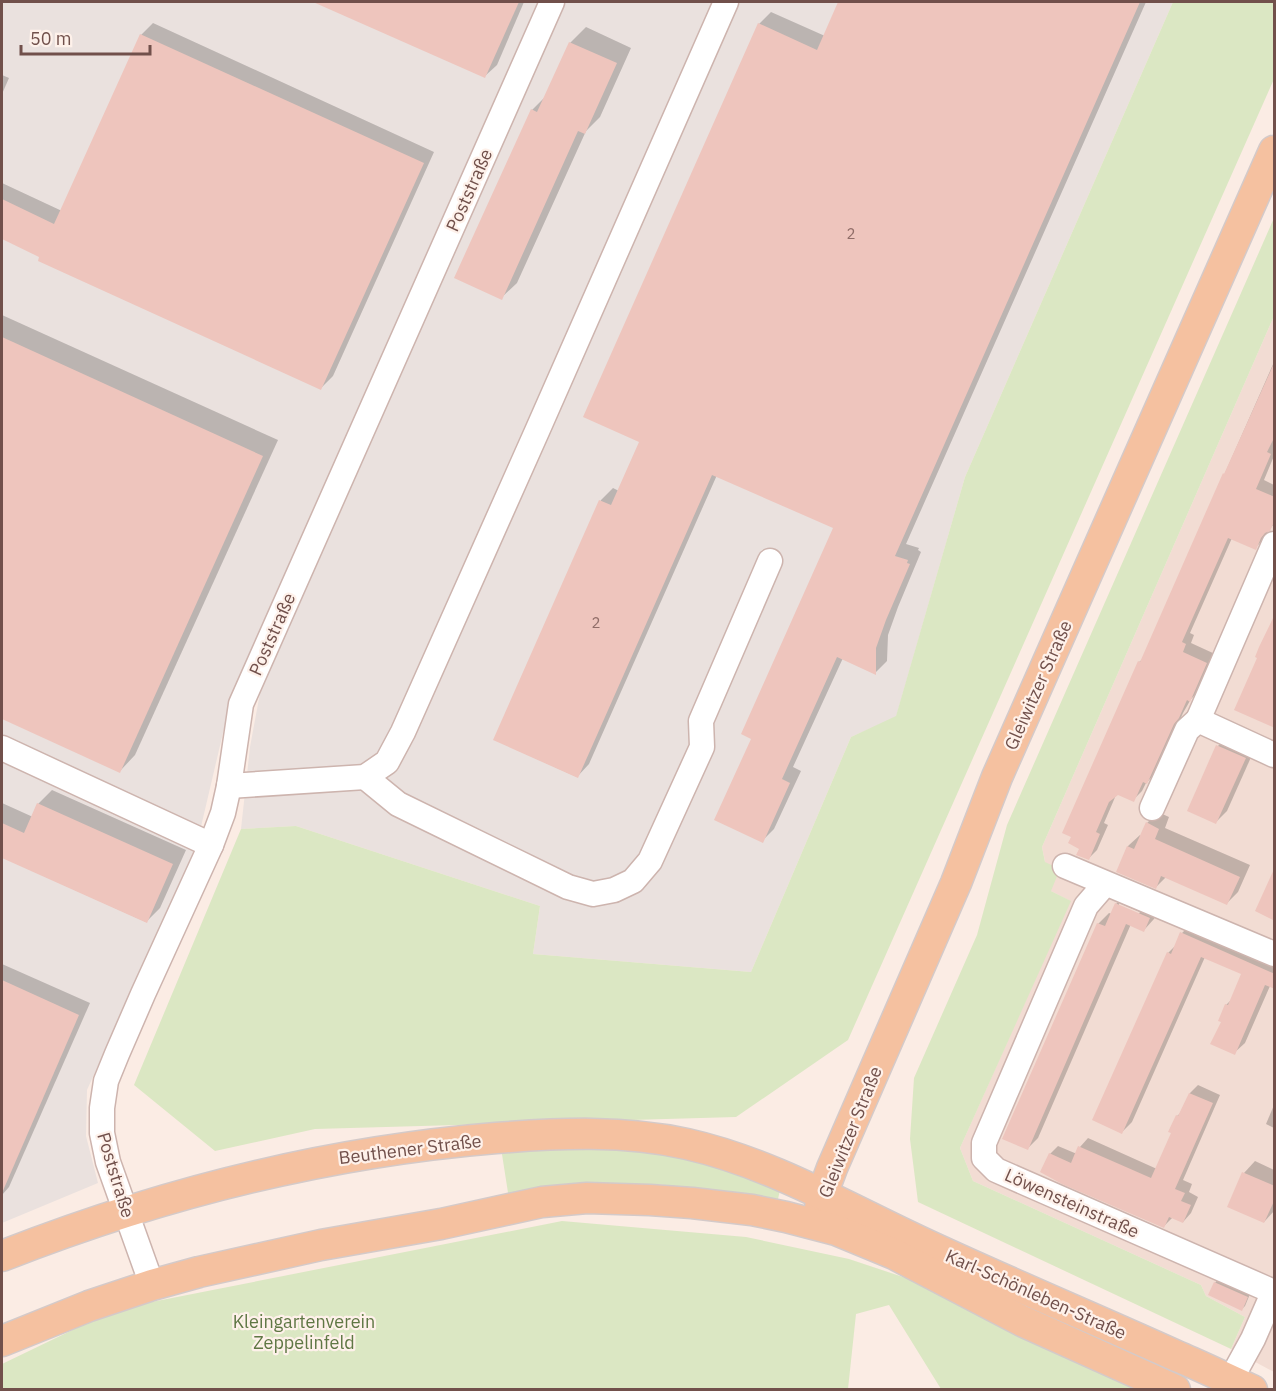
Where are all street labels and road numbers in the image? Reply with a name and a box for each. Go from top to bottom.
street label: Poststraße [441,145,497,235]
street label: Poststraße [244,589,300,679]
street label: Gleiwitzer Straße [999,616,1077,753]
street label: Gleiwitzer Straße [813,1063,887,1201]
street label: Beuthener Straße [337,1129,483,1169]
street label: Poststraße [92,1130,140,1221]
street label: Löwensteinstraße [1001,1163,1143,1243]
street label: Karl-Schönleben-Straße [942,1244,1130,1344]

